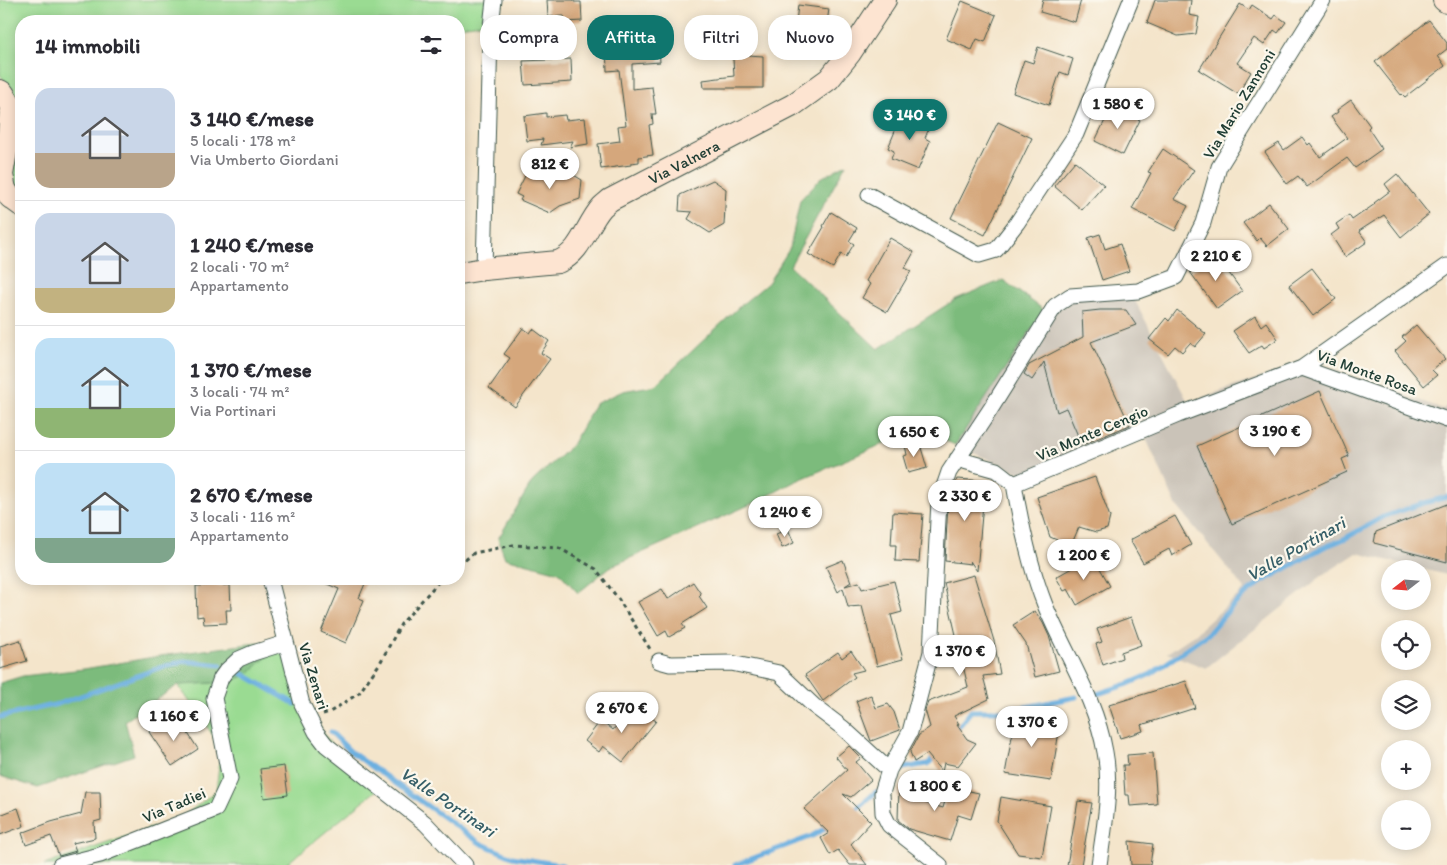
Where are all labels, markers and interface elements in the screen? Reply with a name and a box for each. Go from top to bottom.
chip: Compra [480,15,577,60]
chip: Affitta [587,15,674,60]
chip: Filtri [684,15,758,60]
chip: Nuovo [768,15,852,60]
icon: filters [417,31,445,59]
text: 14 immobili [35,33,140,58]
street label: Via Mario Zannoni [1199,46,1279,162]
pin: 1 580 € [1072,88,1164,130]
text: 1 580 € [1093,94,1143,113]
pin: 3 140 € [864,98,956,141]
text: 3 140 € [884,105,936,124]
text: 3 140 €/mese [190,106,314,131]
icon: home [75,108,135,168]
text: 5 locali · 178 m² [190,131,296,150]
street label: Via Valnera [645,135,723,188]
pin: 812 € [515,148,585,190]
text: Via Umberto Giordani [190,150,339,169]
text: 812 € [531,154,569,173]
text: 1 240 €/mese [190,232,314,257]
icon: home [75,233,135,293]
pin: 2 210 € [1170,240,1262,282]
text: 2 210 € [1191,246,1241,265]
text: 2 locali · 70 m² [190,257,289,276]
text: Appartamento [190,276,289,295]
street label: Via Monte Rosa [1314,345,1421,399]
text: 1 370 €/mese [190,357,312,382]
icon: home [75,358,135,418]
text: 3 locali · 74 m² [190,382,289,401]
text: Via Portinari [190,401,276,420]
street label: Via Monte Cengio [1033,401,1151,465]
pin: 3 190 € [1229,414,1321,457]
pin: 1 650 € [868,416,960,458]
text: 3 190 € [1250,421,1300,440]
text: 1 650 € [889,422,939,441]
pin: 2 330 € [919,480,1011,522]
text: 2 670 €/mese [190,482,313,507]
icon: home [75,483,135,543]
text: 2 330 € [939,486,991,505]
pin: 1 240 € [739,496,831,538]
text: 1 240 € [759,502,811,521]
text: 3 locali · 116 m² [190,507,295,526]
water label: Valle Portinari [1243,511,1351,586]
text: Appartamento [190,526,289,545]
pin: 1 200 € [1038,538,1130,581]
text: 1 200 € [1058,545,1110,564]
north arrow [1381,560,1431,610]
map controls [1381,560,1431,850]
button: locate [1381,620,1431,670]
pin: 1 370 € [914,634,1006,677]
street label: Via Zenari [295,640,333,712]
text: 1 370 € [935,641,985,660]
button: layers [1381,680,1431,730]
pin: 2 670 € [576,692,668,734]
text: 2 670 € [596,698,648,717]
pin: 1 160 € [128,700,220,742]
text: 1 160 € [149,706,199,725]
pin: 1 370 € [986,706,1078,748]
text: 1 370 € [1007,712,1057,731]
button: + [1381,740,1431,790]
water label: Valle Portinari [396,762,502,843]
pin: 1 800 € [889,770,981,812]
text: 1 800 € [909,776,961,795]
street label: Via Tadiei [140,783,208,827]
button: − [1381,800,1431,850]

